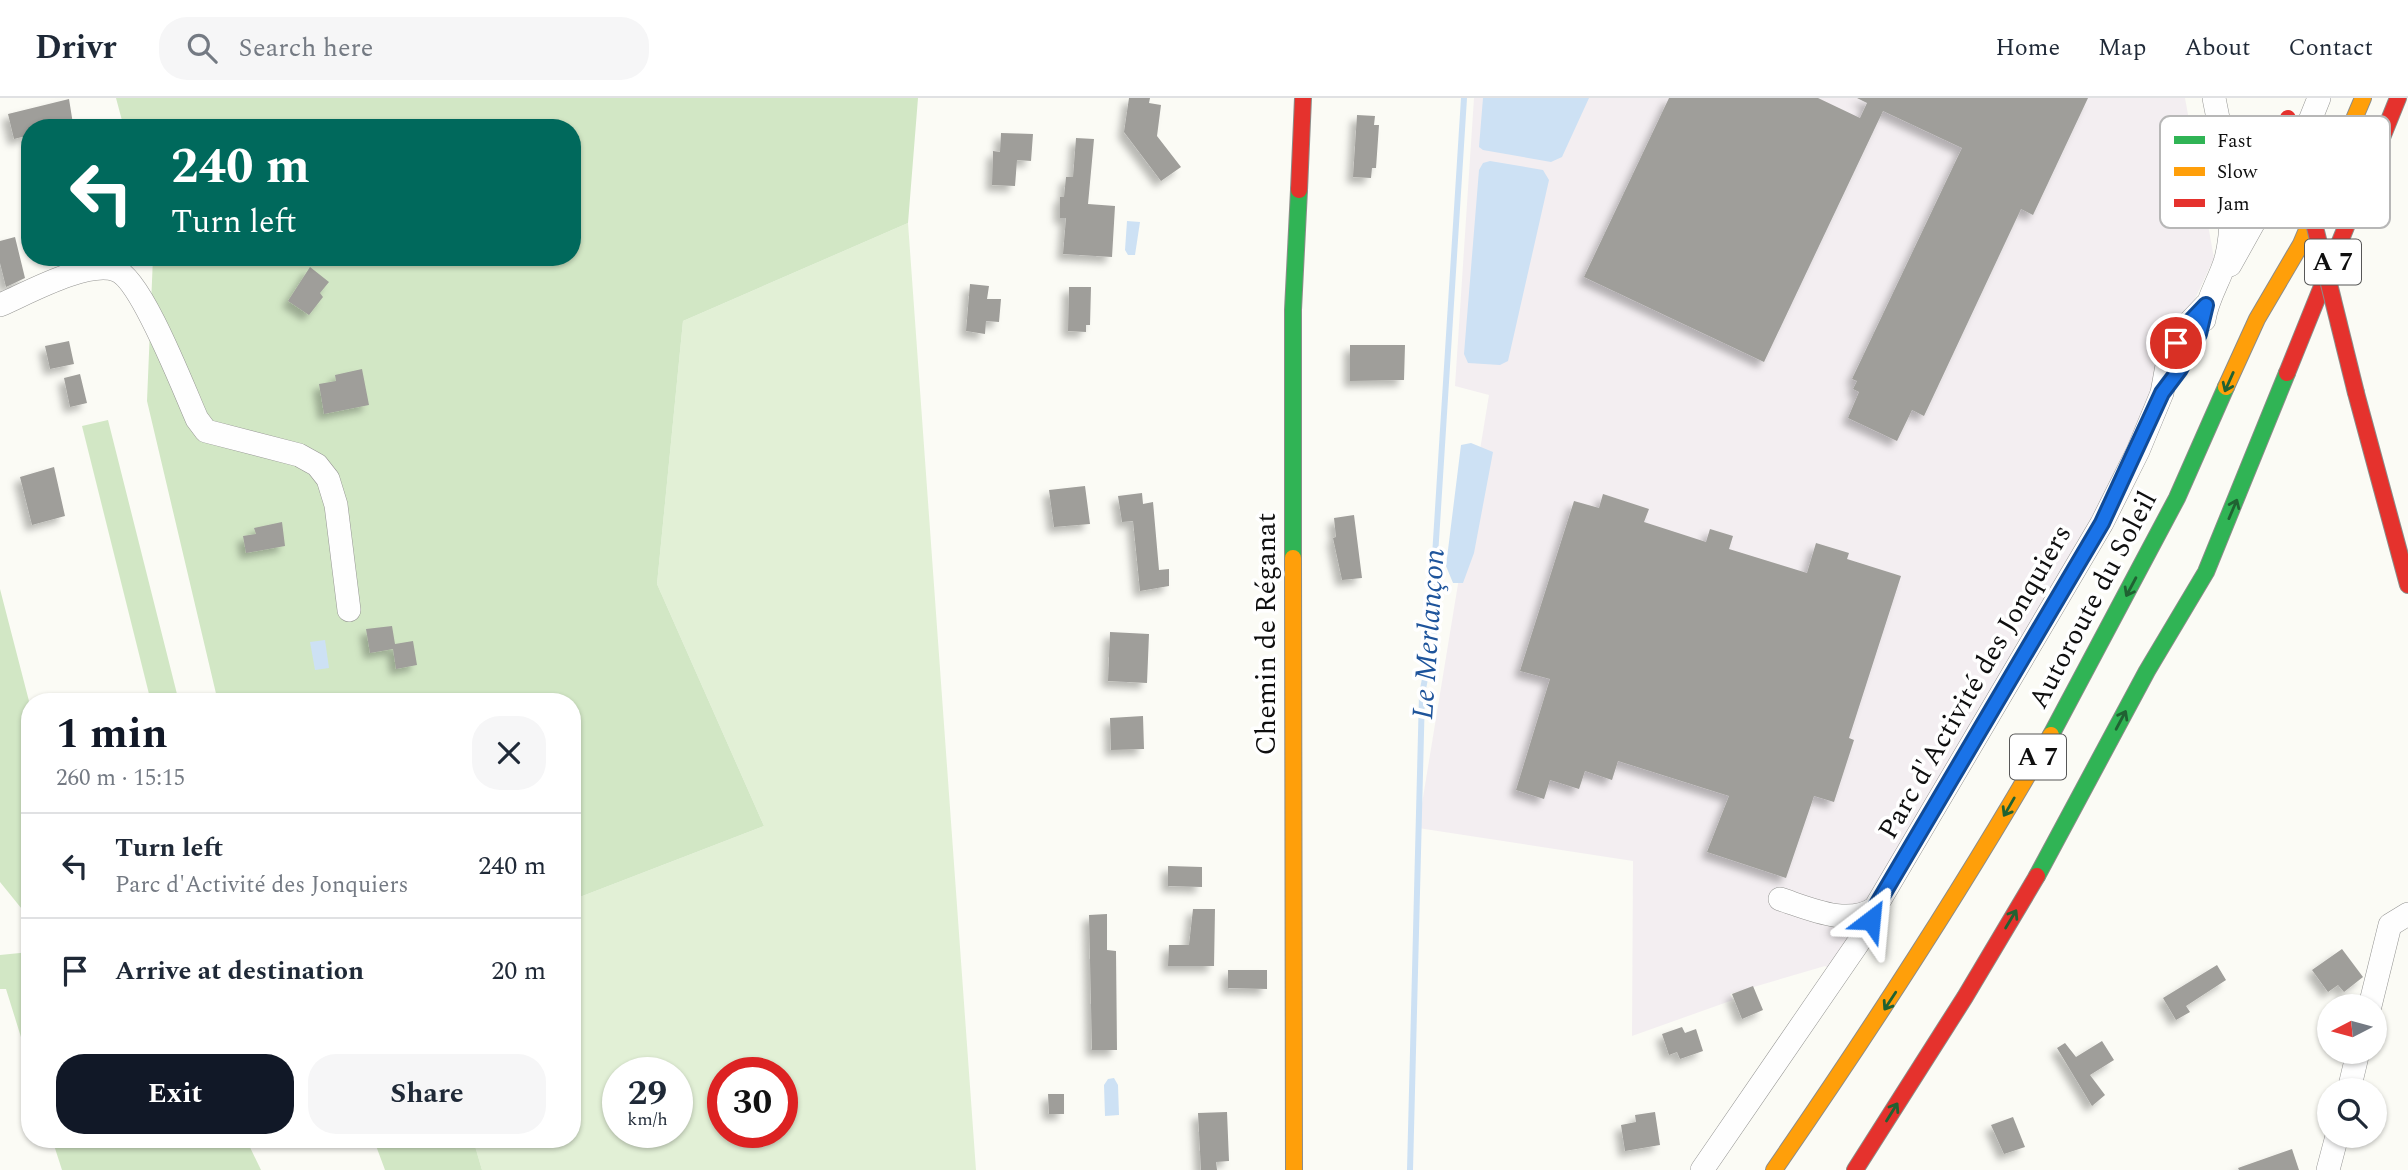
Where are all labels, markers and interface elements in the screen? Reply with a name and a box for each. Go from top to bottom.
search box [159,17,649,80]
text: Drivr [35,23,117,73]
text: Search here [239,28,373,68]
icon: search [183,29,221,67]
text: Home [1995,30,2060,66]
text: Map [2098,30,2146,66]
text: About [2184,30,2250,66]
text: Contact [2288,30,2373,66]
legend [2160,116,2390,228]
text: Fast [2217,127,2253,156]
text: 240 m [171,130,310,205]
icon: left [56,147,147,238]
text: Slow [2217,158,2258,187]
text: Jam [2217,190,2249,219]
text: Turn left [171,198,297,247]
road number: A 7 [2305,239,2361,284]
pin [2146,313,2206,373]
icon: arrive [2157,324,2195,362]
one-way arrow [2222,370,2235,392]
street label: Autoroute du Soleil [2017,483,2169,717]
one-way arrow [2227,498,2240,520]
street label: Chemin de Réganat [1245,512,1288,755]
street label: Parc d'Activité des Jonquiers [1867,517,2083,847]
water label: Le Merlançon [1400,547,1458,721]
one-way arrow [2124,576,2138,597]
text: 1 min [56,703,168,766]
one-way arrow [2115,710,2129,730]
button: close [472,716,546,790]
road number: A 7 [2010,734,2066,779]
text: 260 m · 15:15 [56,761,185,796]
one-way arrow [2002,797,2016,817]
text: Turn left [115,828,223,868]
text: 240 m [478,846,546,886]
icon: left [56,847,94,885]
text: Parc d'Activité des Jonquiers [115,868,409,903]
position arrow [1834,883,1908,957]
one-way arrow [2004,909,2018,929]
text: Arrive at destination [115,951,364,991]
text: 20 m [491,951,546,991]
icon: arrive [56,952,94,990]
one-way arrow [1883,991,1897,1010]
north arrow [2317,994,2387,1064]
map controls [2317,994,2387,1148]
button: Exit [56,1054,294,1134]
button: Share [308,1054,546,1134]
speed limit sign: 30 [707,1057,798,1148]
text: 29 [628,1067,667,1120]
button: search [2317,1078,2387,1148]
one-way arrow [1885,1103,1899,1123]
text: km/h [627,1106,668,1133]

